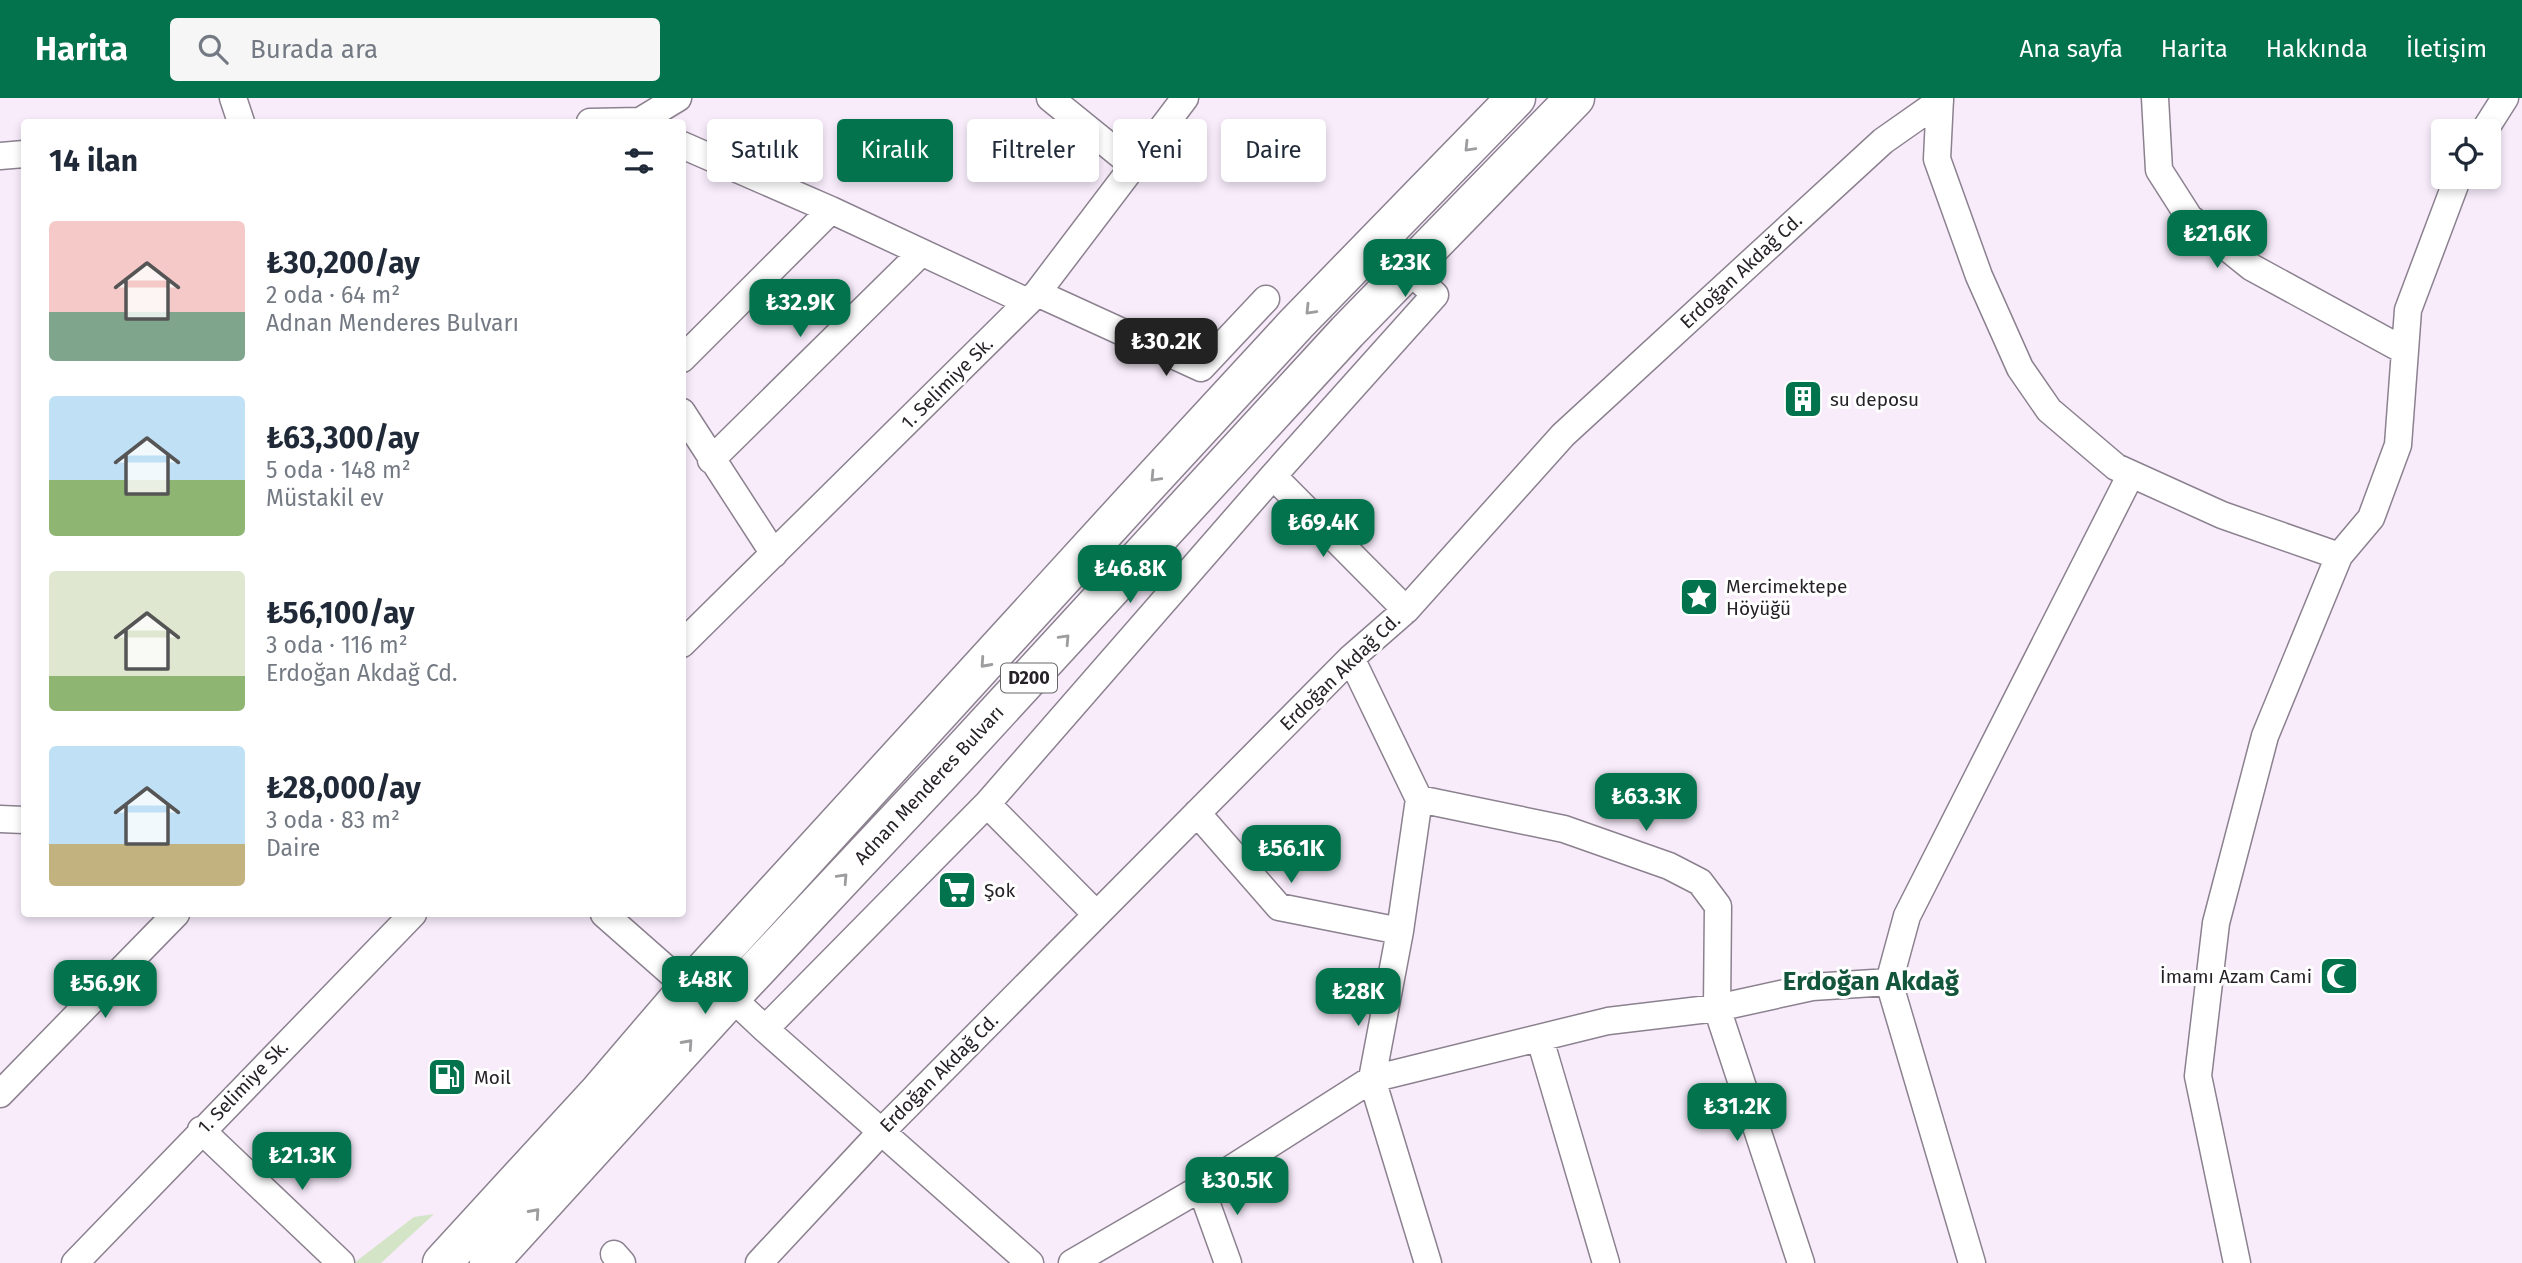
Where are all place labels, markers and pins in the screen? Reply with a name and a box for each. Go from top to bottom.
pin: ₺21.6K [2160,211,2274,270]
pin: ₺23K [1364,240,1446,299]
pin: ₺32.9K [743,280,857,339]
pin: ₺30.2K [1109,318,1223,378]
building icon: su deposu [1782,378,1824,420]
place label: su deposu [1830,388,1919,411]
pin: ₺69.4K [1266,500,1380,559]
pin: ₺46.8K [1073,546,1187,605]
place label: Mercimektepe Höyüğü [1726,575,1847,620]
place icon: Mercimektepe Höyüğü [1678,576,1720,618]
pin: ₺63.3K [1589,774,1703,833]
pin: ₺56.1K [1234,826,1348,885]
supermarket icon: Şok [936,869,978,911]
place label: Şok [984,879,1015,902]
mosque icon: İmamı Azam Cami [2318,955,2360,997]
pin: ₺48K [664,956,746,1016]
pin: ₺56.9K [48,960,162,1020]
place label: İmamı Azam Cami [2160,965,2312,988]
pin: ₺28K [1317,968,1399,1028]
fuel station icon: Moil [426,1056,468,1098]
place label: Moil [474,1066,511,1089]
pin: ₺31.2K [1680,1084,1794,1143]
pin: ₺21.3K [245,1132,359,1192]
pin: ₺30.5K [1180,1158,1294,1217]

